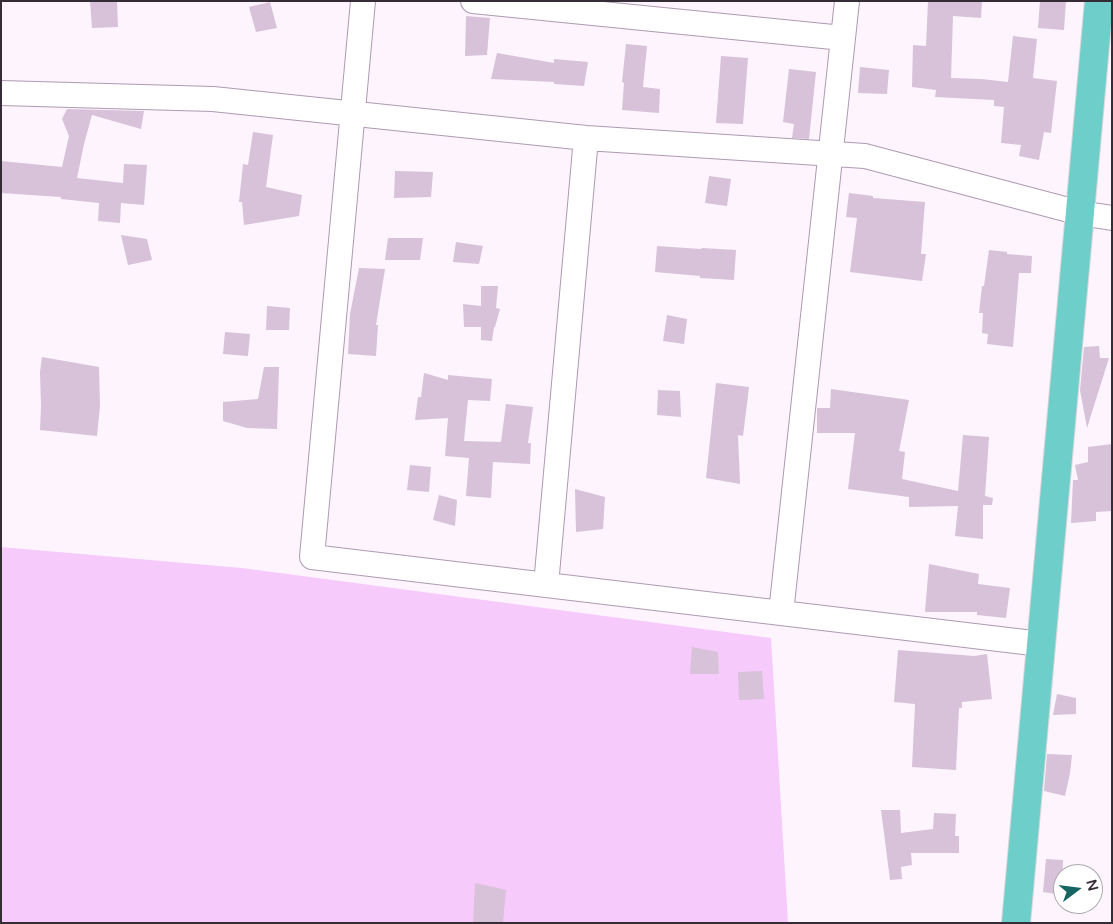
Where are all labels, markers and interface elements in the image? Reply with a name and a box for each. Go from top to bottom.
north arrow [1053,864,1103,914]
text: N [1082,878,1102,893]

